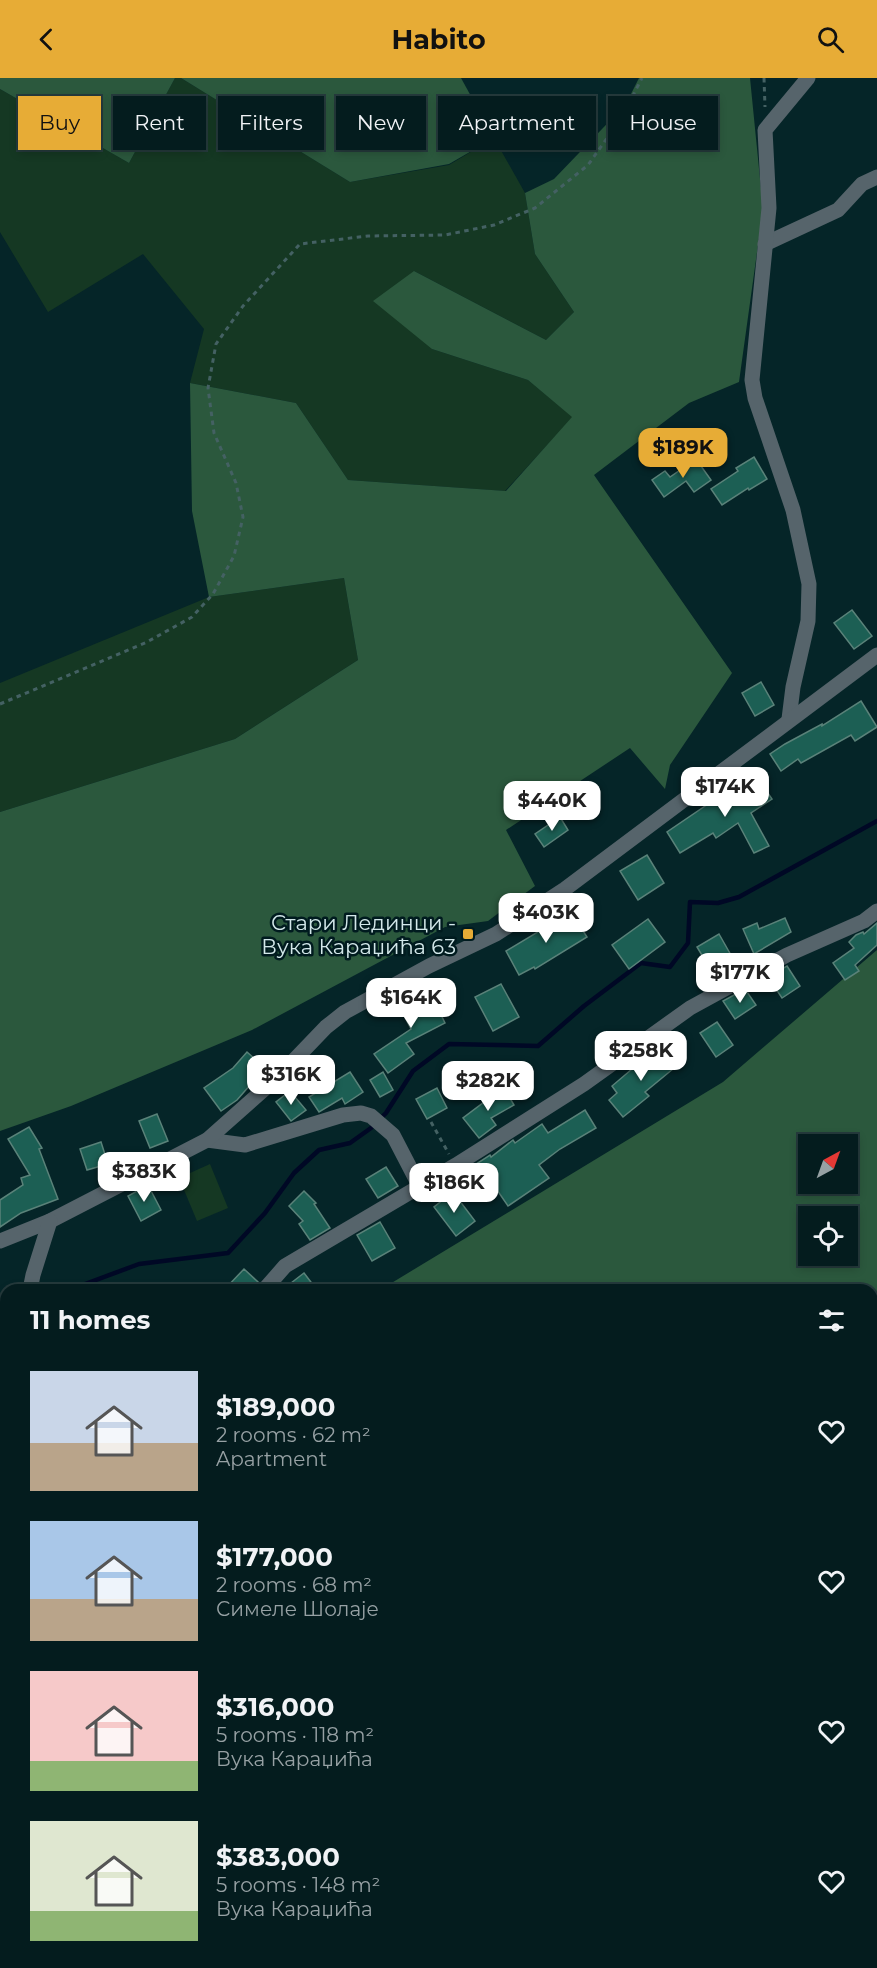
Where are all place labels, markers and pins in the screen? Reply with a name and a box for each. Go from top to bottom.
pin: $189K [641,428,725,479]
pin: $174K [683,767,767,818]
pin: $440K [510,781,594,832]
pin: $403K [504,893,588,944]
place label: Стари Лединци - Вука Караџића 63 [261,910,456,959]
marker: Стари Лединци - Вука Караџића 63 [461,927,475,941]
pin: $177K [698,953,782,1004]
pin: $164K [369,978,453,1029]
pin: $258K [599,1031,683,1082]
pin: $316K [249,1055,333,1106]
pin: $282K [446,1061,530,1112]
pin: $383K [102,1152,186,1203]
pin: $186K [412,1163,496,1214]

